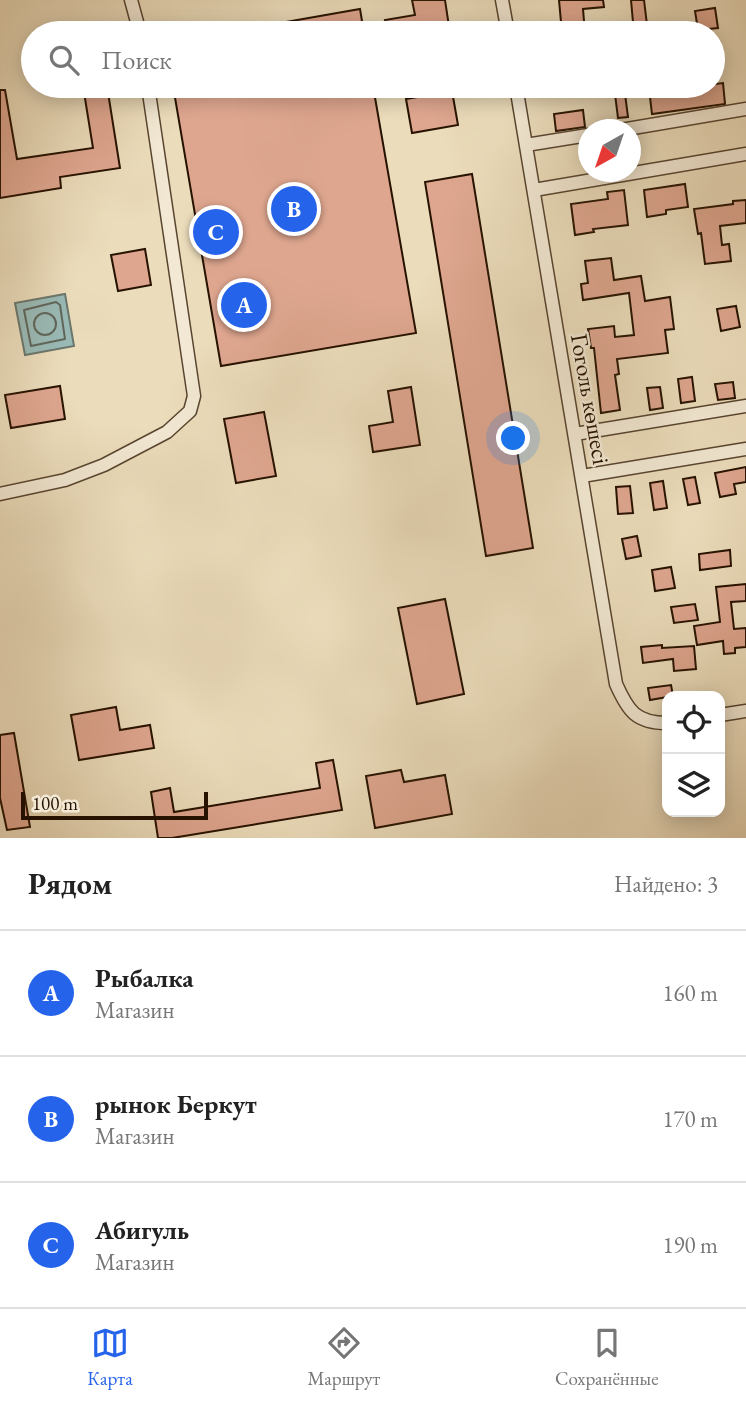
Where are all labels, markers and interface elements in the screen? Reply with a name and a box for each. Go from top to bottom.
search box [21,21,725,98]
icon: search [45,41,83,79]
text: Поиск [101,43,172,77]
north arrow [578,119,641,182]
pin: B [271,183,317,235]
pin: C [193,206,239,258]
pin: A [221,279,267,331]
street label: Гоголь көшесі [564,331,617,467]
your location [496,421,530,455]
map controls [662,691,725,817]
button: locate [662,691,725,754]
button: layers [662,754,725,817]
scale bar [21,789,208,821]
text: 100 m [32,791,78,816]
text: Рядом [28,864,112,903]
text: Найдено: 3 [614,869,718,899]
text: Рыбалка [95,961,194,995]
text: A [43,978,59,1008]
text: 160 m [662,978,718,1008]
text: Магазин [95,995,174,1025]
text: рынок Беркут [95,1087,257,1121]
text: B [44,1104,58,1134]
text: 170 m [662,1104,718,1134]
text: Магазин [95,1121,174,1151]
text: Абигуль [95,1213,189,1247]
text: C [43,1230,59,1260]
text: 190 m [662,1230,718,1260]
text: Магазин [95,1247,174,1277]
tab: Карта [87,1324,133,1391]
tab: Маршрут [307,1324,380,1391]
tab: Сохранённые [555,1324,659,1391]

